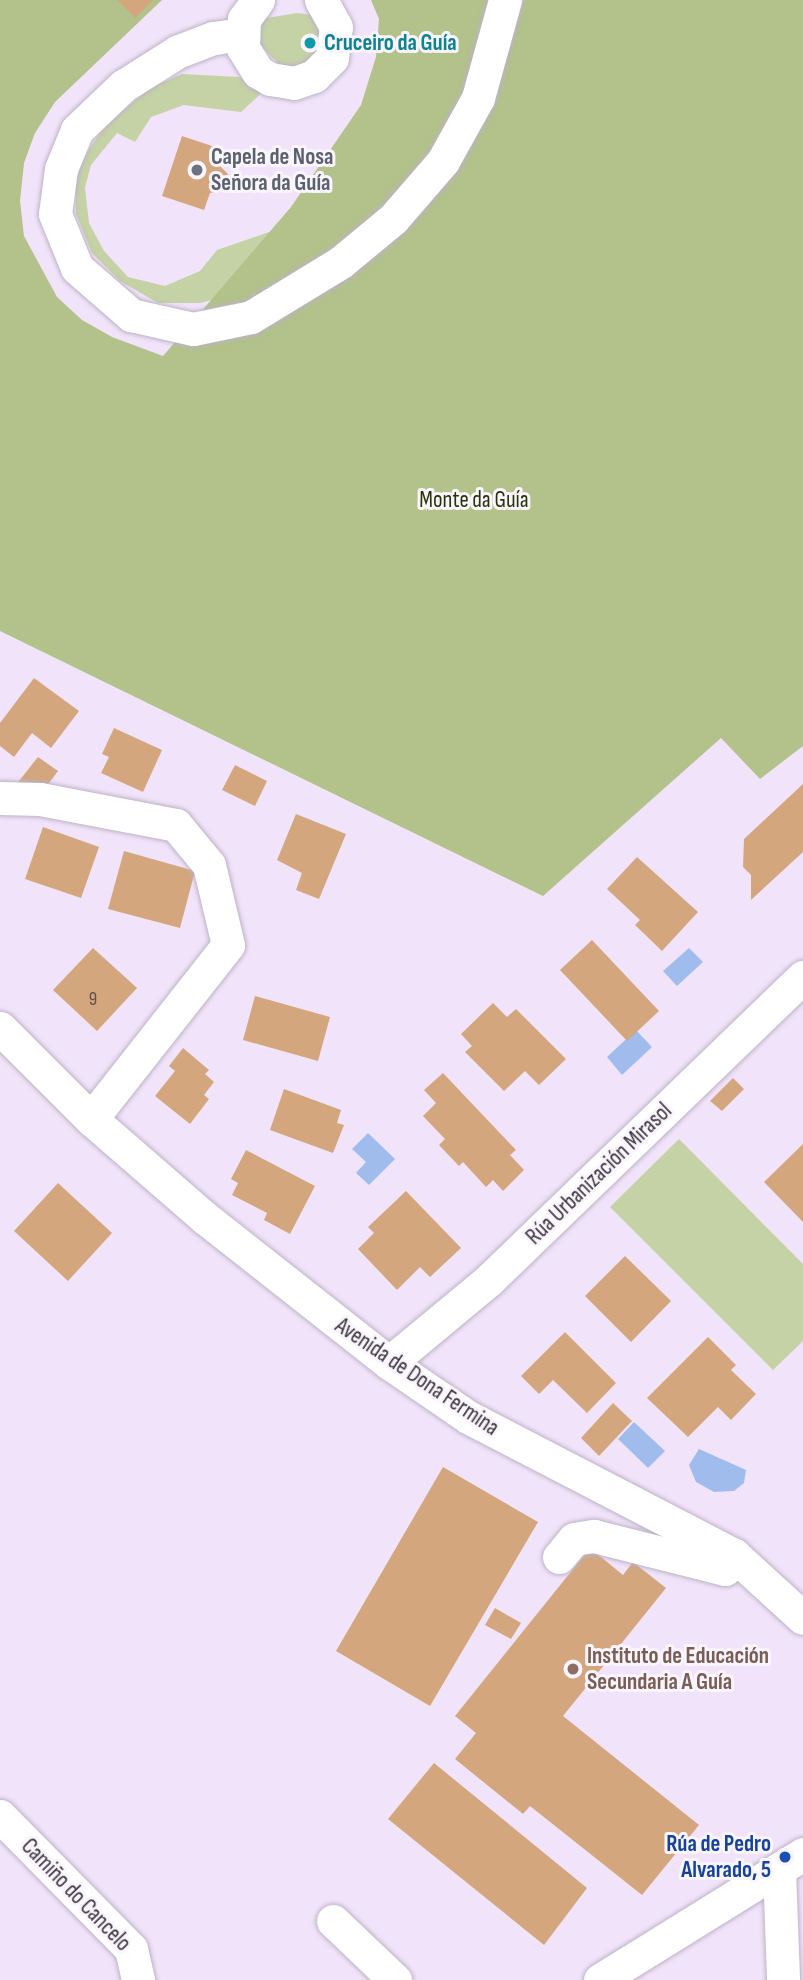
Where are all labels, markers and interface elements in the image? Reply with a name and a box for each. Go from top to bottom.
place label: Cruceiro da Guía [324,29,457,57]
marker: Cruceiro da Guía [302,35,318,51]
place label: Capela de Nosa Señora da Guía [211,143,333,197]
marker: Capela de Nosa Señora da Guía [189,162,205,178]
park label: Monte da Guía [419,486,529,514]
house number: 9 [89,989,97,1011]
street label: Rúa Urbanización Mirasol [520,1097,678,1251]
street label: Avenida de Dona Fermina [330,1312,504,1442]
place label: Instituto de Educación Secundaria A Guía [587,1642,769,1696]
marker: Instituto de Educación Secundaria A Guía [565,1661,581,1677]
place label: Rúa de Pedro Alvarado, 5 [666,1830,771,1884]
street label: Camiño do Cancelo [15,1833,137,1957]
marker: Rúa de Pedro Alvarado, 5 [777,1849,793,1865]

